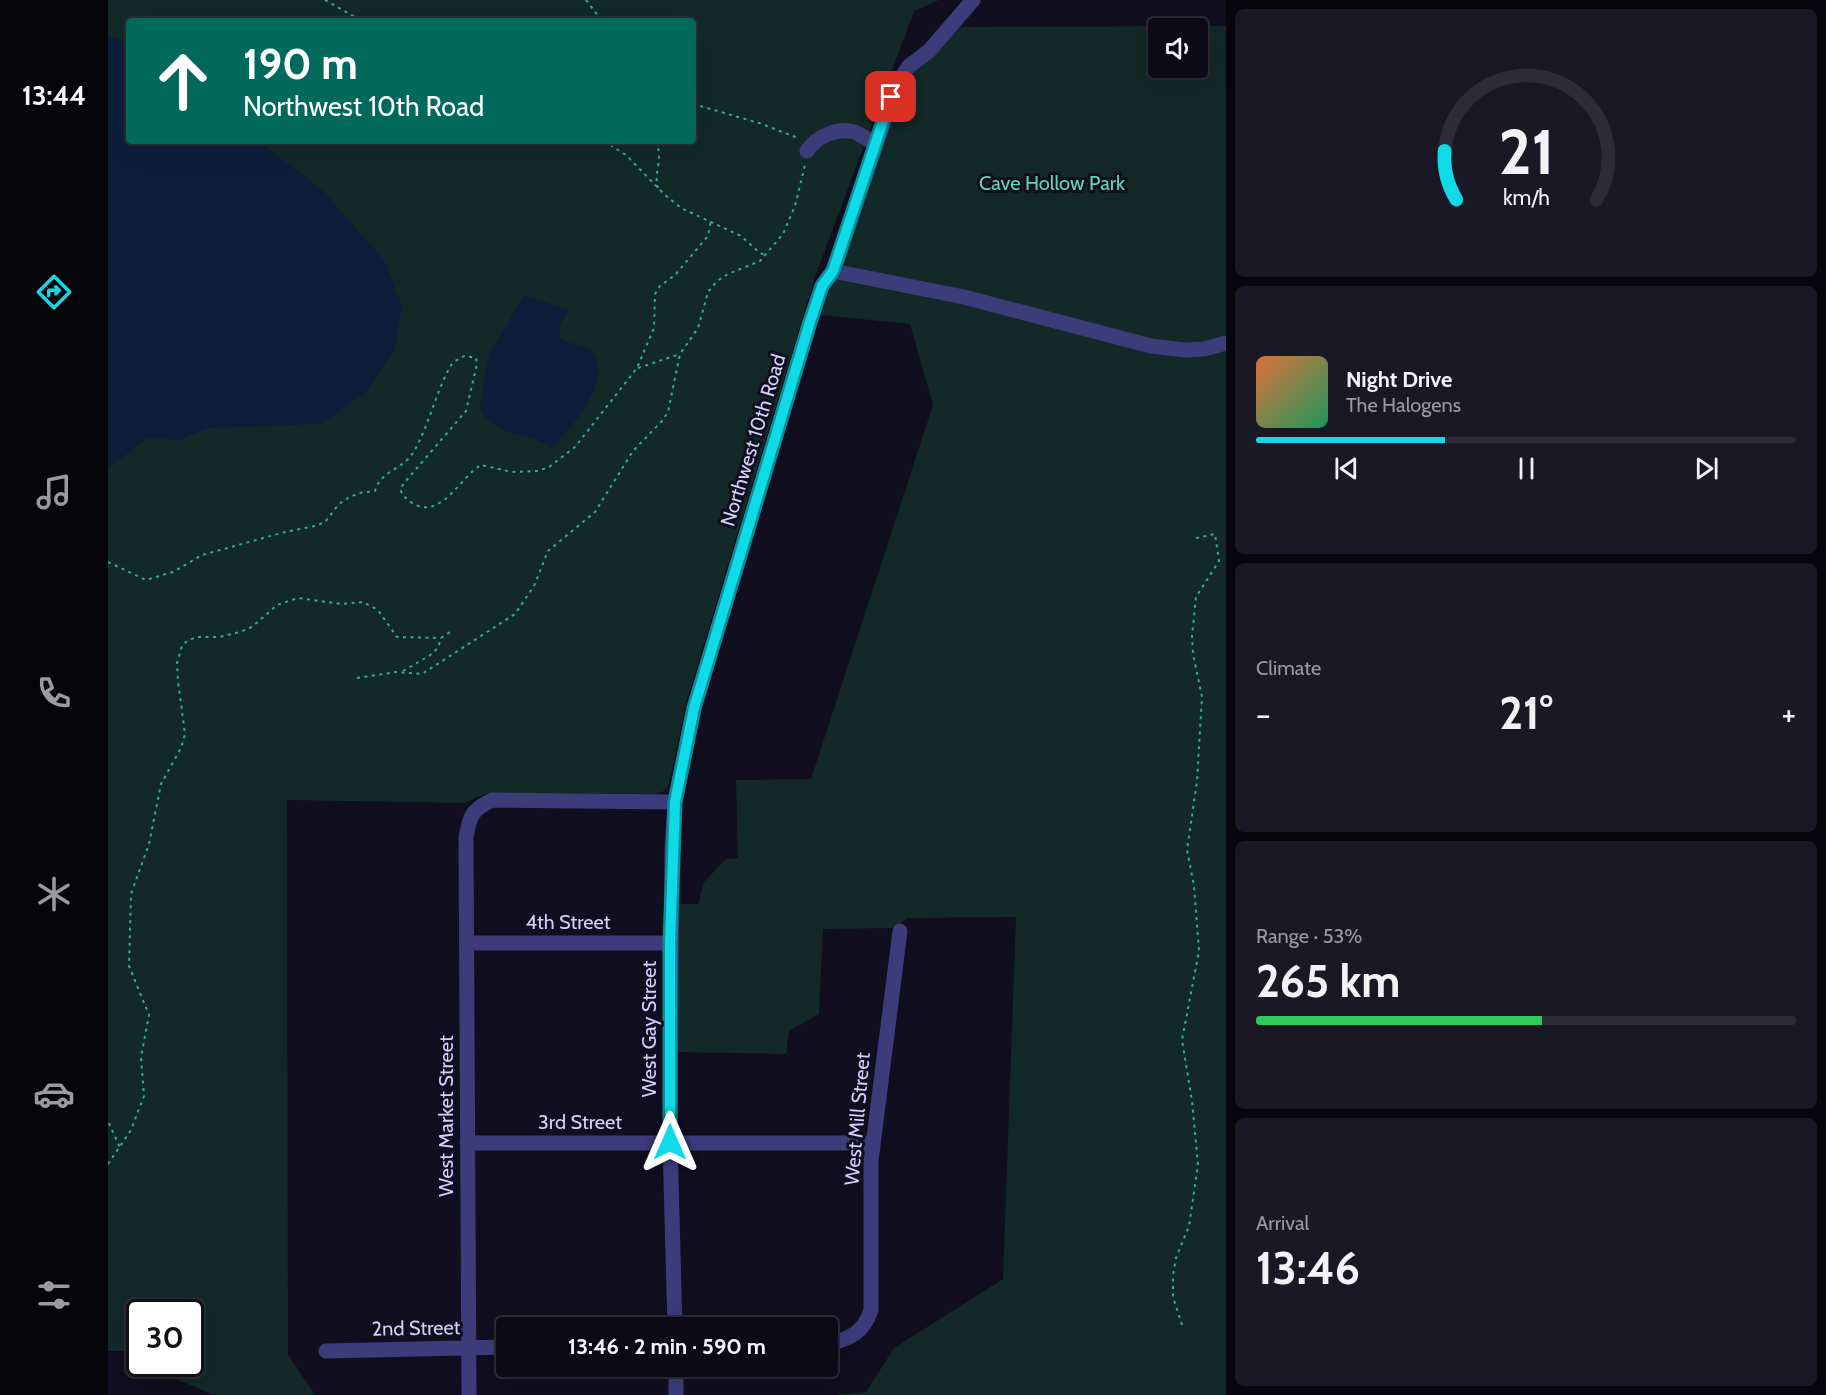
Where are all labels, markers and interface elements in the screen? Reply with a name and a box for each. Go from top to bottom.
map controls [1148,18,1208,78]
button: sound [1148,18,1208,78]
text: 190 m [243,38,358,90]
icon: ahead [144,42,222,120]
pin [865,71,916,122]
text: 13:44 [22,79,86,112]
icon: arrive [874,80,907,113]
text: Northwest 10th Road [243,90,484,123]
text: 21 [1498,114,1554,190]
park label: Cave Hollow Park [979,171,1125,195]
text: km/h [1503,184,1549,210]
icon: directions [33,271,75,313]
street label: Northwest 10th Road [715,351,791,529]
text: Night Drive [1346,366,1452,393]
text: The Halogens [1346,393,1461,417]
icon: previous [1330,452,1363,485]
icon: pause [1510,452,1543,485]
icon: next [1690,452,1723,485]
icon: music [33,471,75,513]
text: Climate [1256,656,1321,680]
icon: phone [33,672,75,714]
text: 21° [1499,686,1553,740]
text: − [1256,694,1271,734]
text: + [1781,694,1796,734]
icon: climate [33,873,75,915]
street label: 4th Street [525,910,611,934]
text: Range · 53% [1256,924,1362,948]
text: 265 km [1256,954,1400,1008]
street label: West Gay Street [637,960,661,1097]
street label: West Market Street [434,1035,458,1197]
street label: West Mill Street [839,1051,875,1187]
icon: car [33,1073,75,1115]
street label: 3rd Street [538,1110,622,1134]
position arrow [638,1110,702,1174]
text: Arrival [1256,1211,1309,1235]
text: 13:46 [1256,1241,1360,1295]
icon: filters [33,1274,75,1316]
speed limit sign: 30 [126,1299,204,1377]
street label: 2nd Street [371,1315,461,1341]
text: 13:46 · 2 min · 590 m [568,1333,766,1360]

